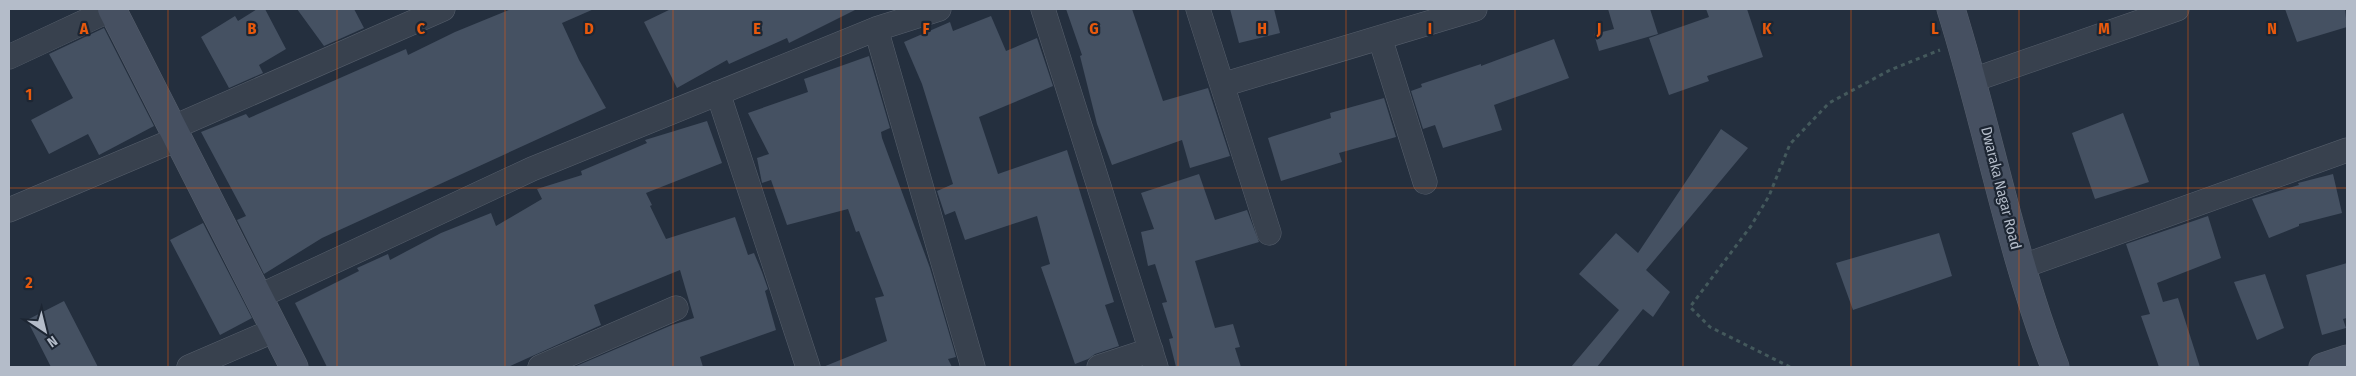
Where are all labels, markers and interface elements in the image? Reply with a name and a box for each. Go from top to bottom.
text: A [79,19,89,38]
text: B [248,19,257,38]
text: C [417,19,426,38]
text: D [584,19,594,38]
text: E [753,19,761,38]
text: F [922,19,930,38]
text: G [1089,19,1099,38]
text: H [1257,19,1267,38]
text: I [1428,19,1432,38]
text: J [1596,19,1601,38]
text: K [1762,19,1772,38]
text: L [1931,19,1939,38]
text: M [2098,19,2110,38]
text: N [2267,19,2277,38]
text: 1 [26,85,32,104]
street label: Dwaraka Nagar Road [1977,125,2025,251]
text: 2 [24,273,33,292]
north arrow [20,306,70,356]
text: N [44,332,60,351]

